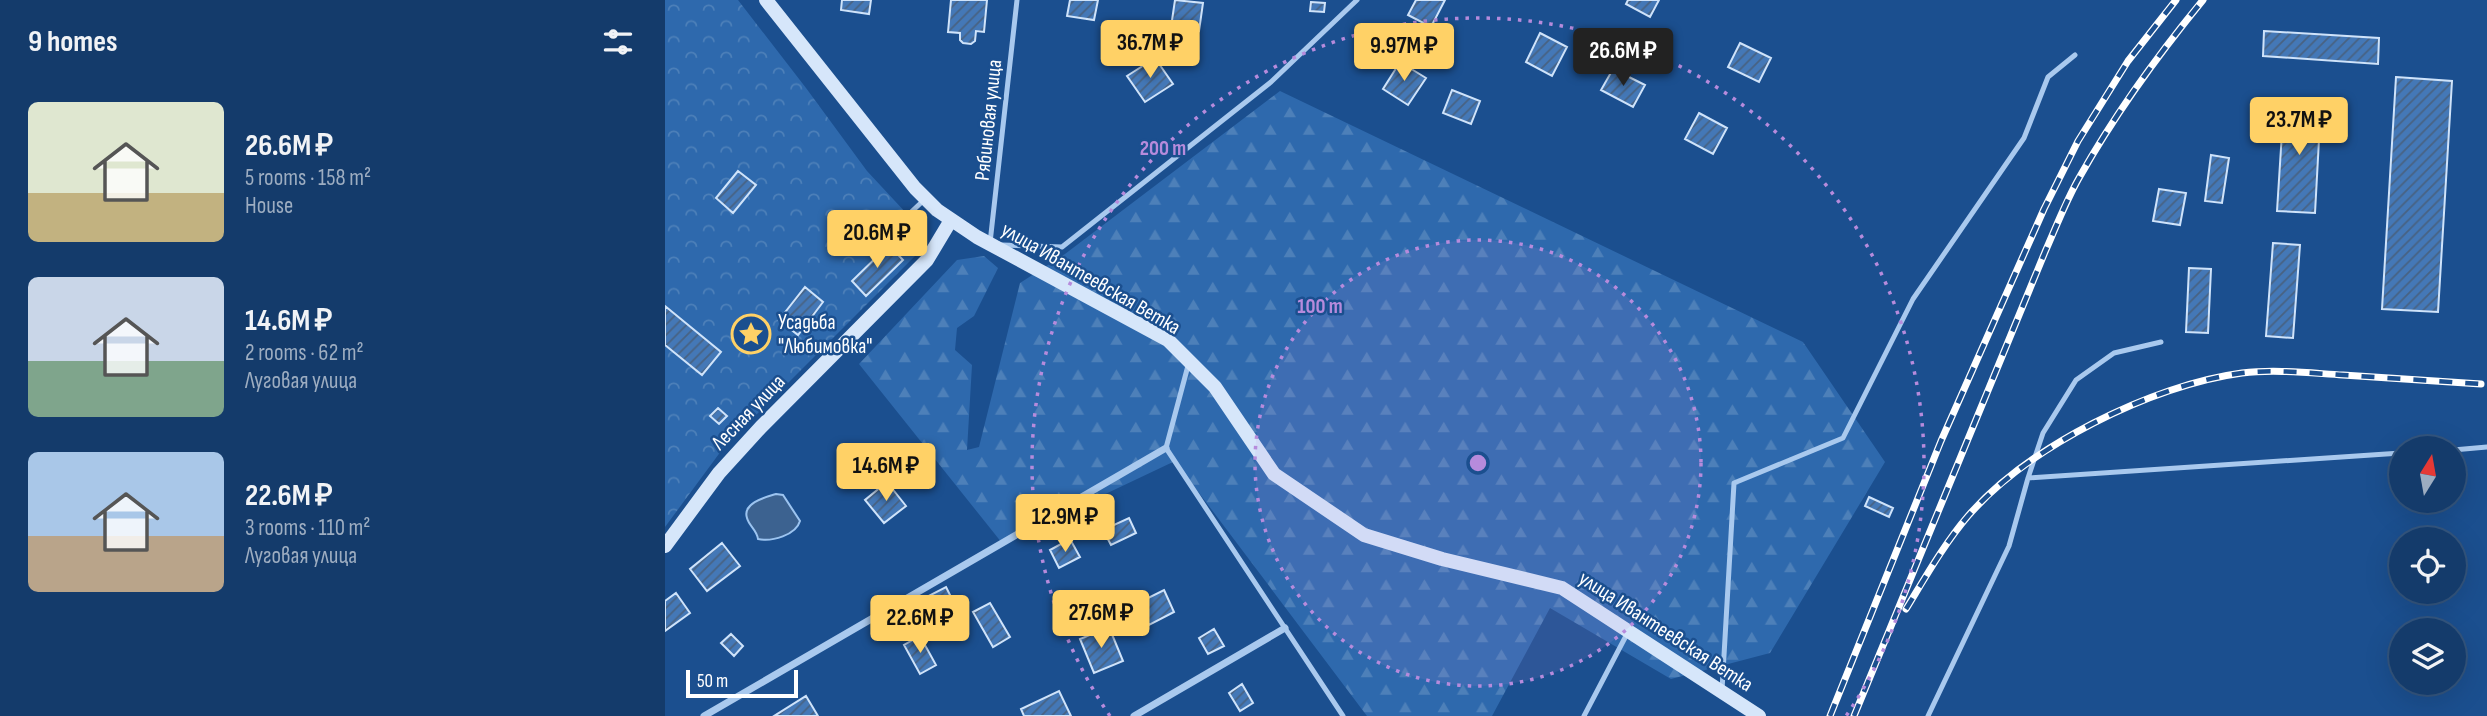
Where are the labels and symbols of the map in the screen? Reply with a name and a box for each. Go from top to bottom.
pin: 36.7M ₽ [1085,20,1215,80]
pin: 9.97M ₽ [1339,24,1469,83]
pin: 26.6M ₽ [1558,28,1688,88]
street label: Рябиновая улица [970,58,1007,182]
pin: 23.7M ₽ [2234,97,2364,157]
text: 200 m [1140,136,1186,161]
pin: 20.6M ₽ [812,210,942,270]
street label: улица Ивантеевская Ветка [997,217,1185,340]
text: 100 m [1297,294,1343,319]
place label: Усадьба "Любимовка" [778,310,872,359]
place icon: Усадьба "Любимовка" [730,313,772,355]
street label: Лесная улица [706,369,790,456]
north arrow [2389,436,2466,513]
pin: 14.6M ₽ [821,444,951,503]
centre of rings [1466,451,1490,475]
pin: 12.9M ₽ [1000,494,1130,554]
street label: улица Ивантеевская Ветка [1574,566,1758,697]
pin: 27.6M ₽ [1036,590,1166,650]
pin: 22.6M ₽ [855,596,985,655]
scale bar [686,667,798,699]

